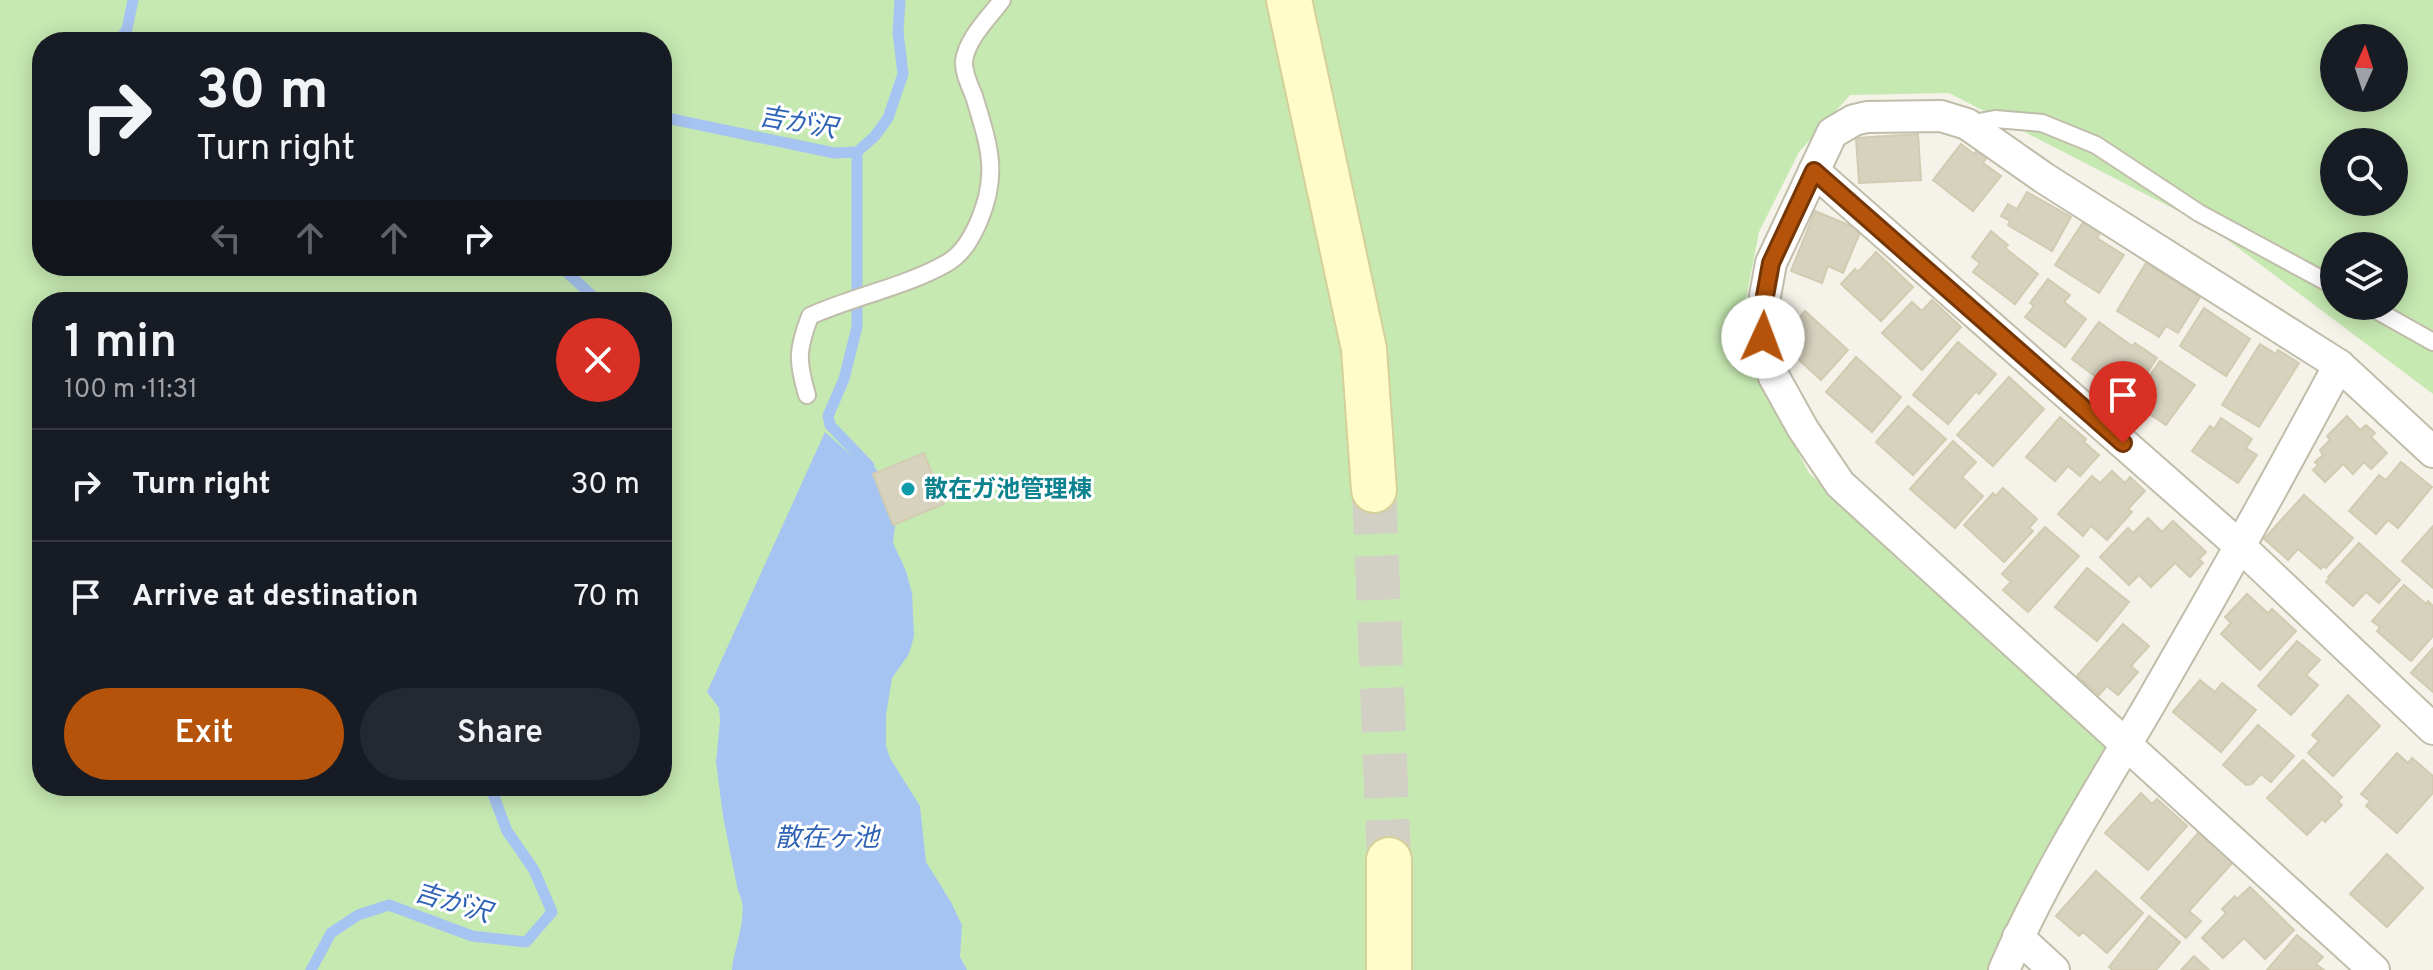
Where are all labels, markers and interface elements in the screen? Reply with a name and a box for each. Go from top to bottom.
north arrow [2320,24,2408,112]
map controls [2320,24,2408,320]
text: 30 m [196,58,329,128]
icon: right [64,64,168,168]
water label: 吉が沢 [756,101,842,148]
text: Turn right [196,127,355,173]
button: search [2320,128,2408,216]
icon: left [204,216,248,260]
icon: ahead [288,216,332,260]
icon: ahead [372,216,416,260]
icon: right [456,216,500,260]
button: layers [2320,232,2408,320]
position arrow [1721,295,1805,379]
text: 1 min [64,314,177,374]
button: close [556,318,640,402]
pin [2089,361,2157,443]
icon: arrive [2101,373,2145,417]
text: 100 m · 11:31 [64,374,198,407]
icon: right [64,463,108,507]
text: Turn right [132,467,270,504]
text: 30 m [571,467,640,504]
place label: 散在ガ池管理棟 [924,476,1092,506]
marker: 散在ガ池管理棟 [899,480,917,498]
icon: arrive [64,575,108,619]
text: Arrive at destination [132,579,418,616]
text: 70 m [574,579,640,616]
button: Exit [64,688,344,780]
button: Share [360,688,640,780]
water label: 散在ヶ池 [775,823,882,856]
water label: 吉が沢 [410,877,497,932]

